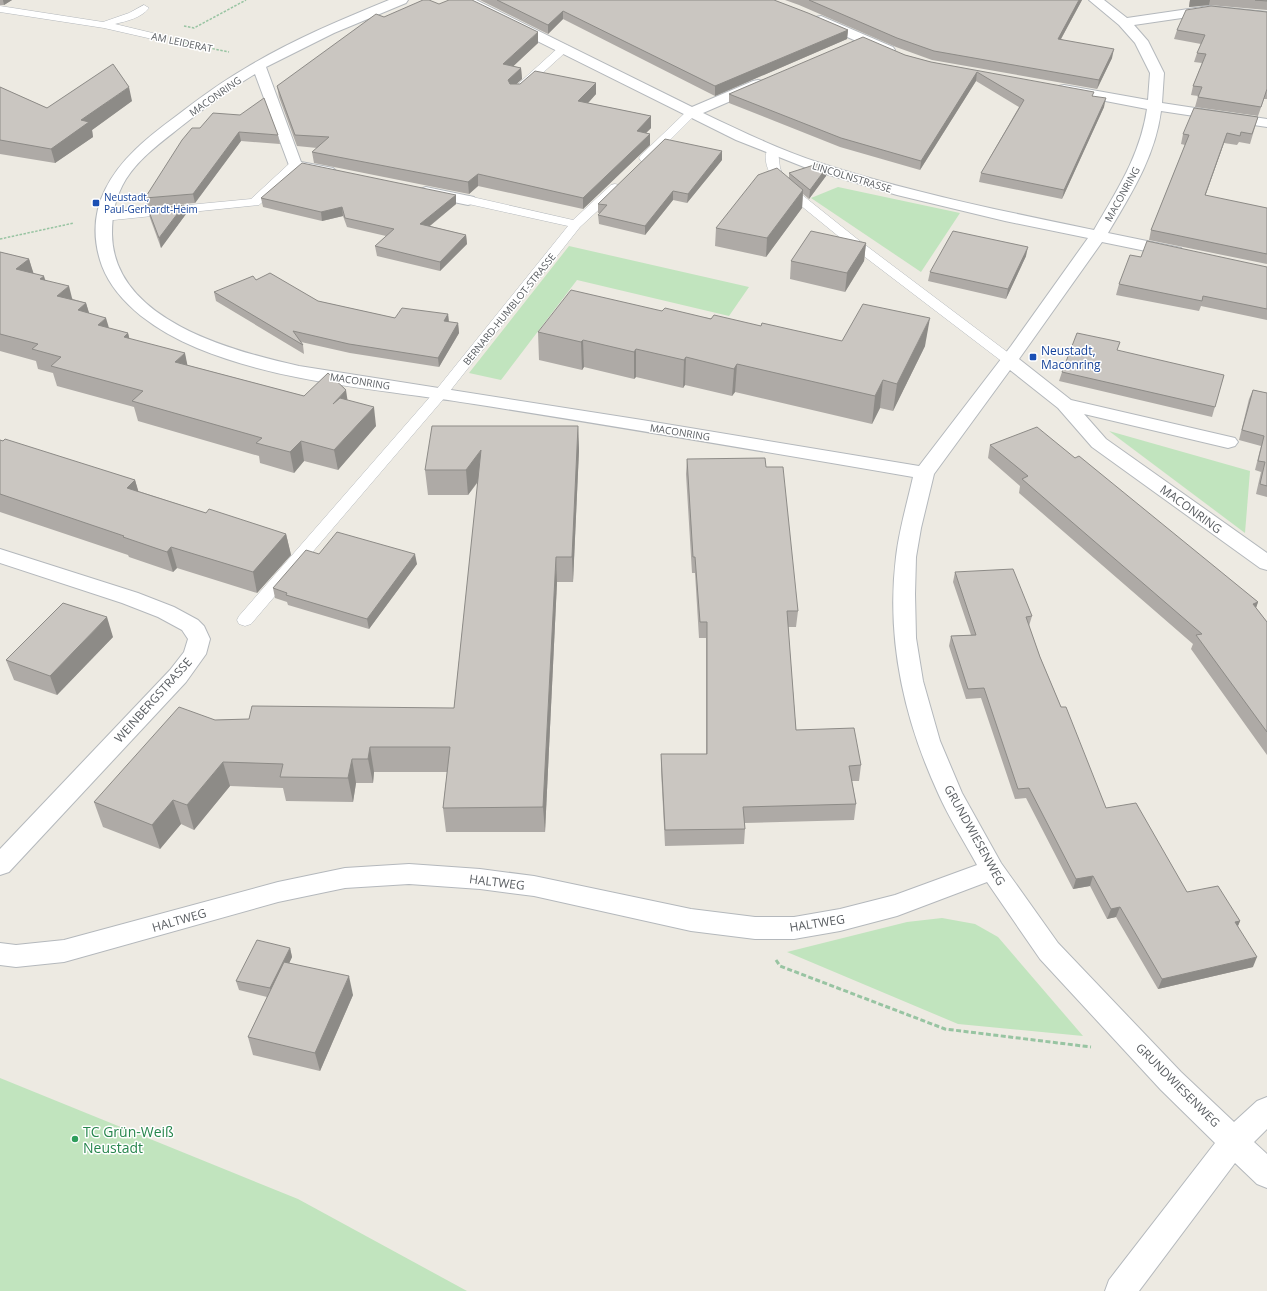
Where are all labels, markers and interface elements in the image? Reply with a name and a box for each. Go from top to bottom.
street label: AM LEIDERAT [150,29,214,55]
street label: MACONRING [186,73,244,119]
street label: LINCOLNSTRASSE [811,158,893,196]
street label: MACONRING [1101,164,1143,224]
place label: Neustadt, Paul-Gerhardt-Heim [104,190,198,216]
marker: Neustadt, Paul-Gerhardt-Heim [91,198,101,208]
street label: BERNARD-HUMBLOT-STRASSE [459,250,559,368]
place label: Neustadt, Maconring [1041,342,1101,373]
marker: Neustadt, Maconring [1028,352,1038,362]
street label: MACONRING [329,369,391,393]
street label: MACONRING [649,420,711,444]
street label: MACONRING [1157,481,1225,537]
street label: WEINBERGSTRASSE [110,654,196,746]
street label: GRUNDWIESENWEG [940,782,1010,888]
street label: HALTWEG [468,870,526,894]
street label: HALTWEG [150,904,208,936]
street label: HALTWEG [788,910,846,936]
street label: GRUNDWIESENWEG [1132,1039,1224,1131]
place label: TC Grün-Weiß Neustadt [83,1122,174,1157]
marker: TC Grün-Weiß Neustadt [70,1134,80,1144]

